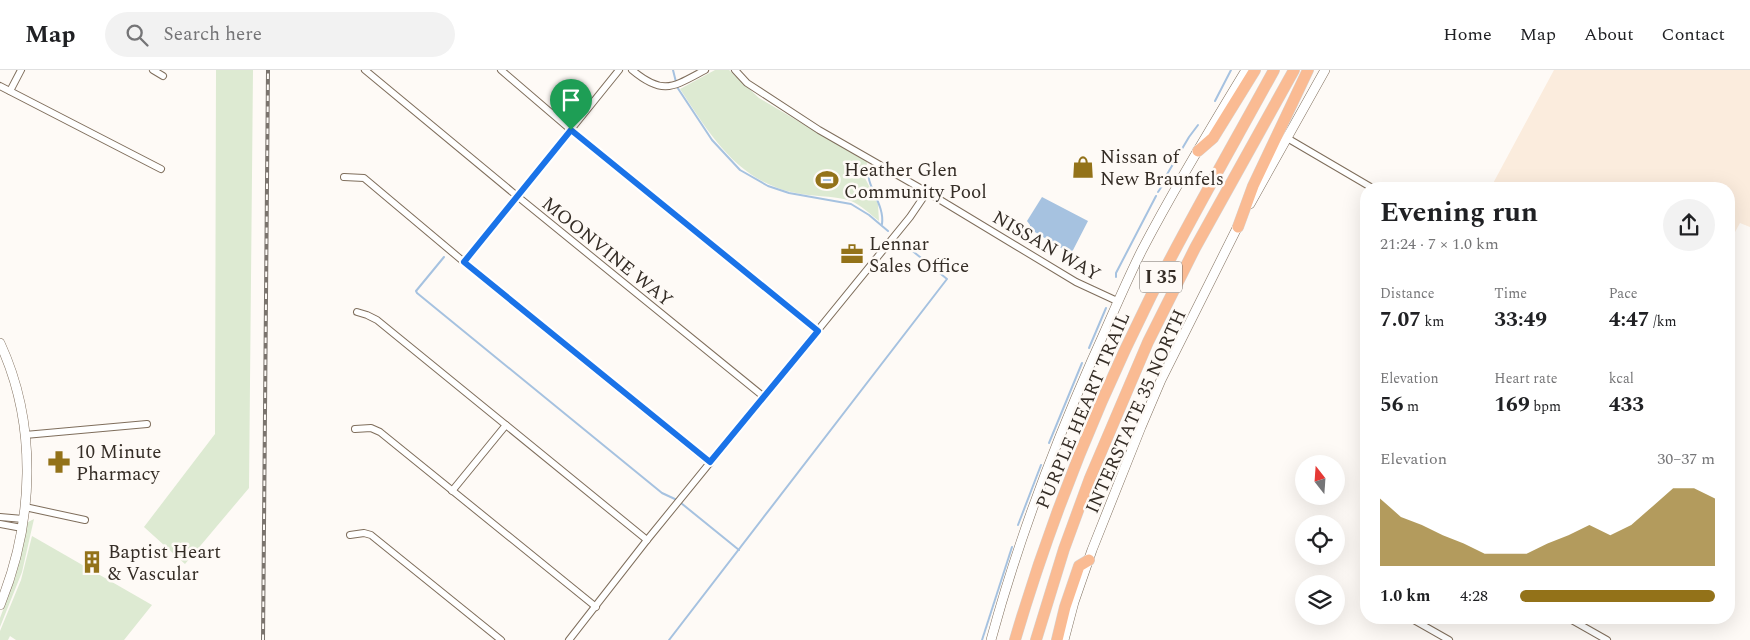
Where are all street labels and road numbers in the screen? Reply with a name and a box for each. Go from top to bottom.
street label: MOONVINE WAY [535,190,679,314]
street label: NISSAN WAY [987,204,1106,289]
road number: I 35 [1140,262,1182,292]
street label: INTERSTATE 35 NORTH [1078,305,1195,519]
street label: PURPLE HEART TRAIL [1029,307,1138,514]

